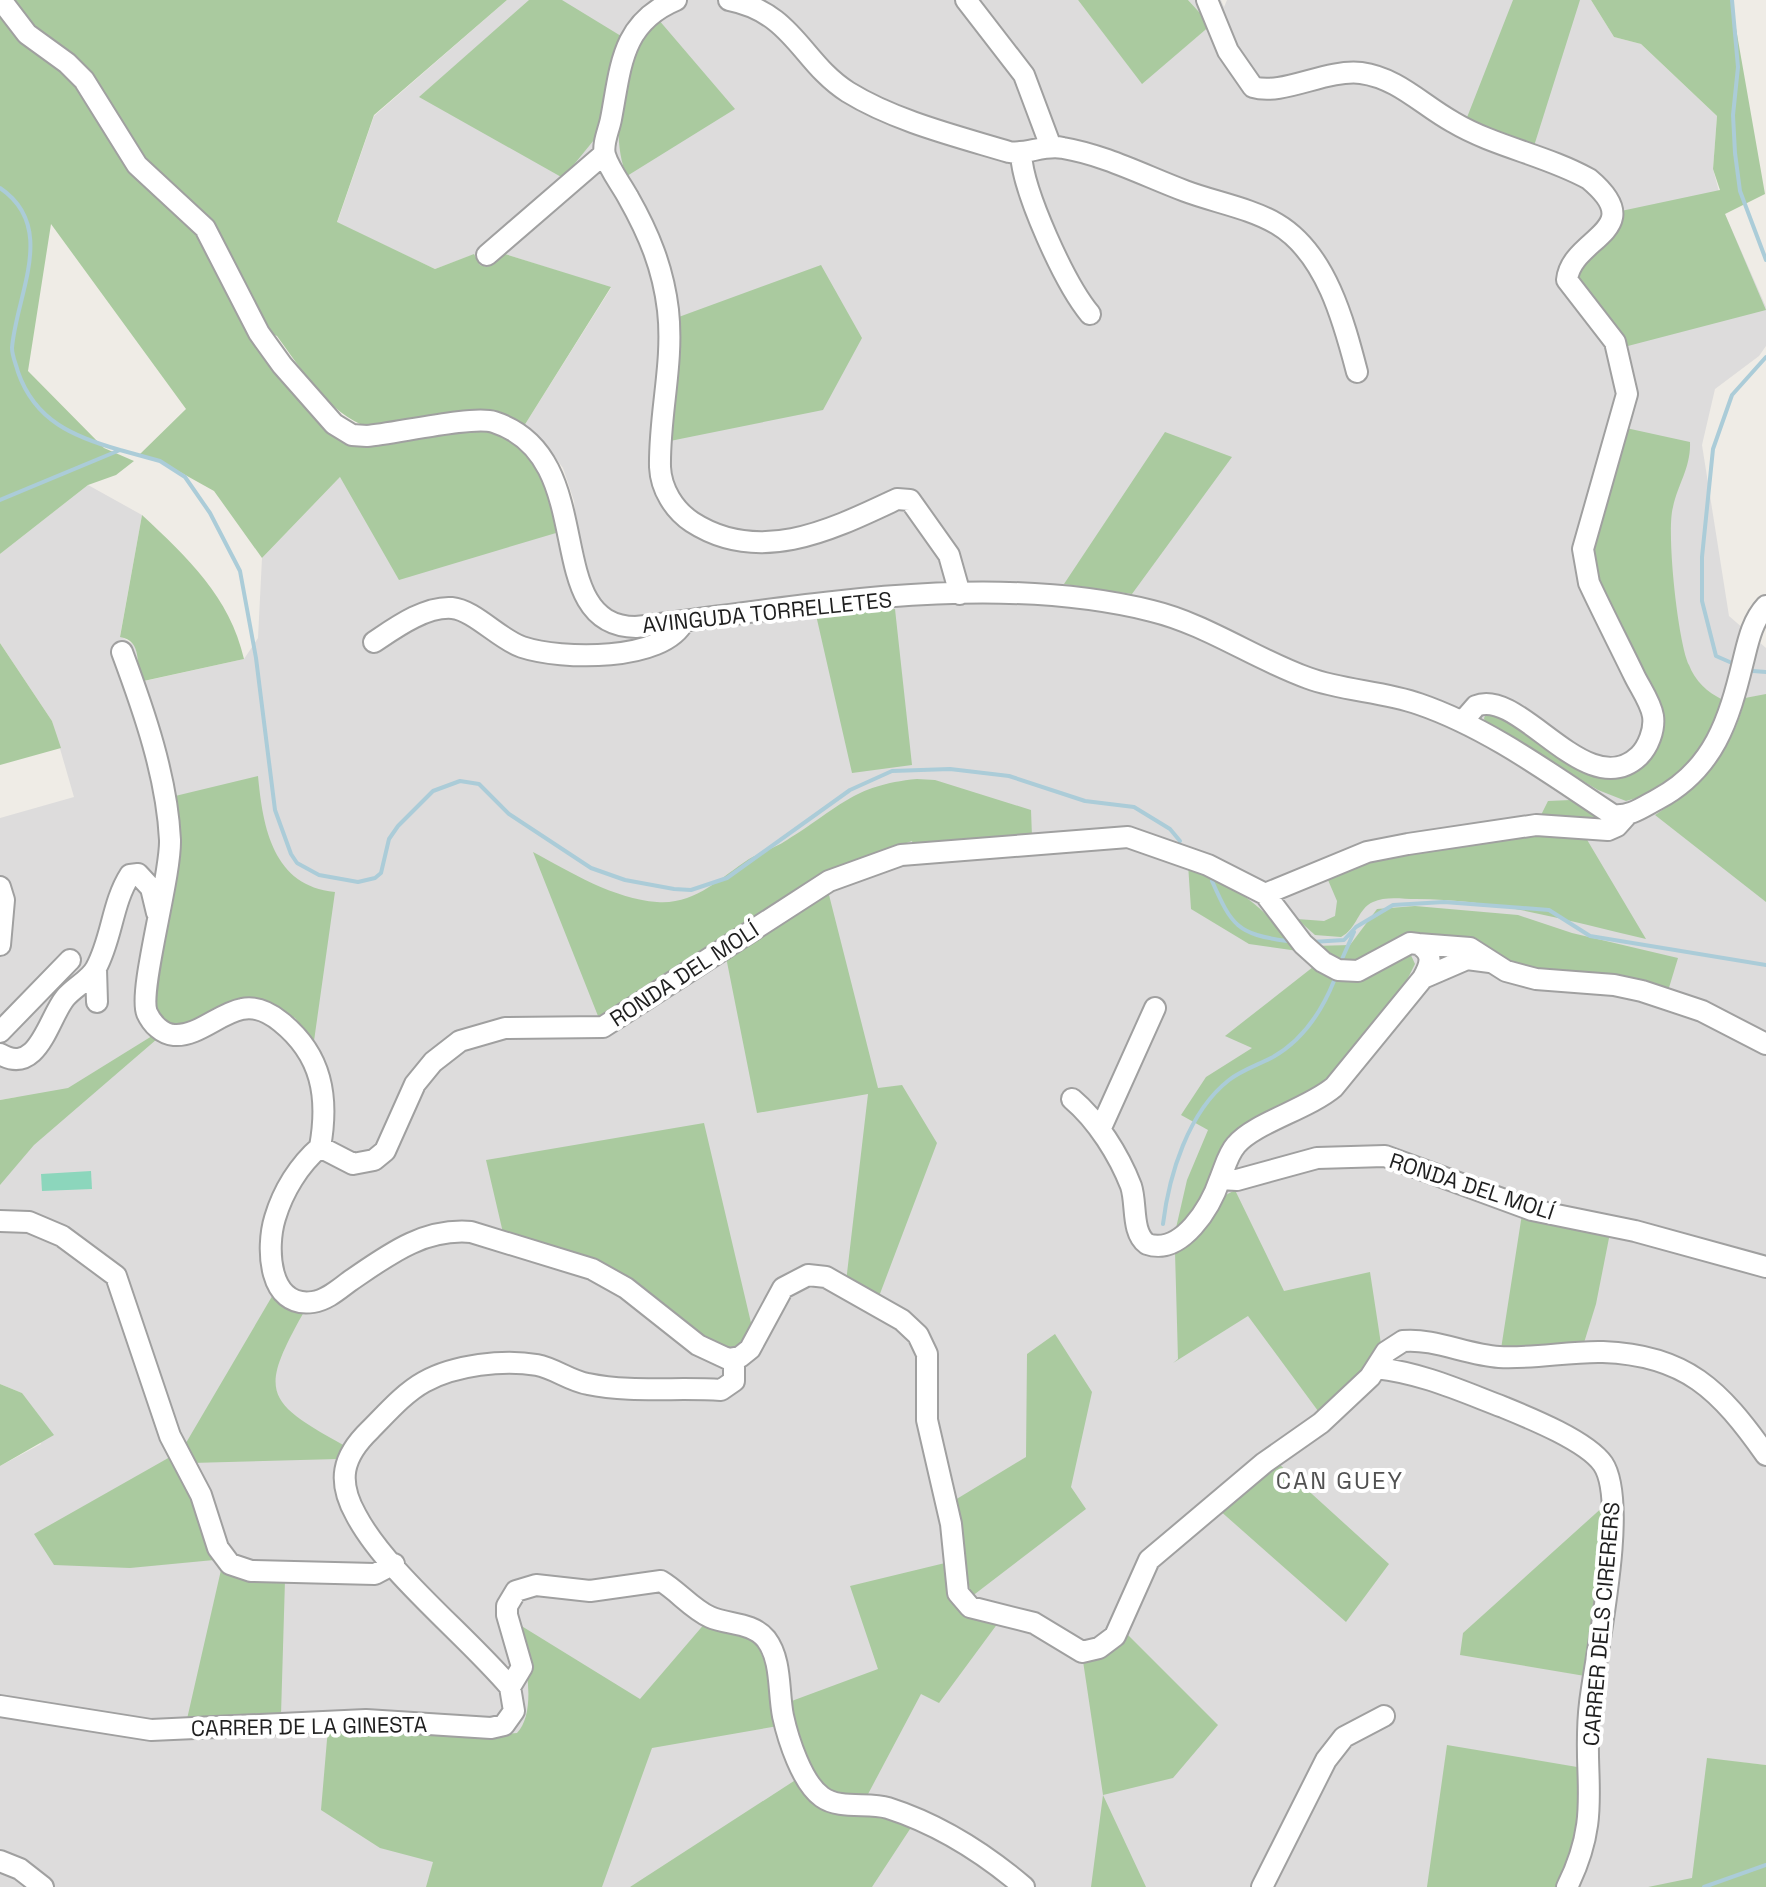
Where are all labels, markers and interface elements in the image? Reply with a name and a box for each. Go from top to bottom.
street label: AVINGUDA TORRELLETES [641,585,893,639]
street label: RONDA DEL MOLÍ [604,915,764,1033]
street label: RONDA DEL MOLÍ [1386,1146,1559,1226]
district label: CAN GUEY [1276,1465,1404,1496]
street label: CARRER DELS CIRERERS [1576,1501,1626,1747]
street label: CARRER DE LA GINESTA [191,1710,427,1742]

